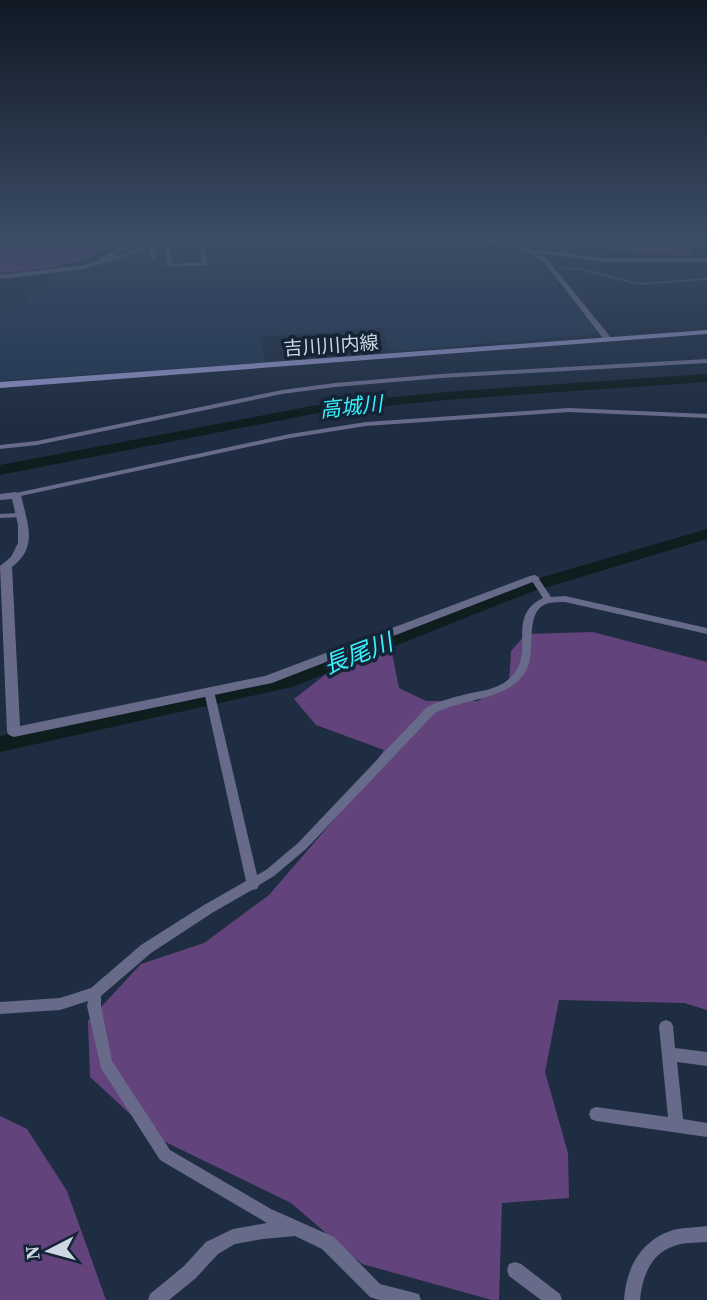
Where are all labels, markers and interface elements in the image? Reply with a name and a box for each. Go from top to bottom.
street label: 吉川川内線 [283,329,379,361]
water label: 高城川 [318,389,386,424]
water label: 長尾川 [318,624,400,682]
north arrow [14,1216,84,1286]
text: N [18,1244,46,1261]

